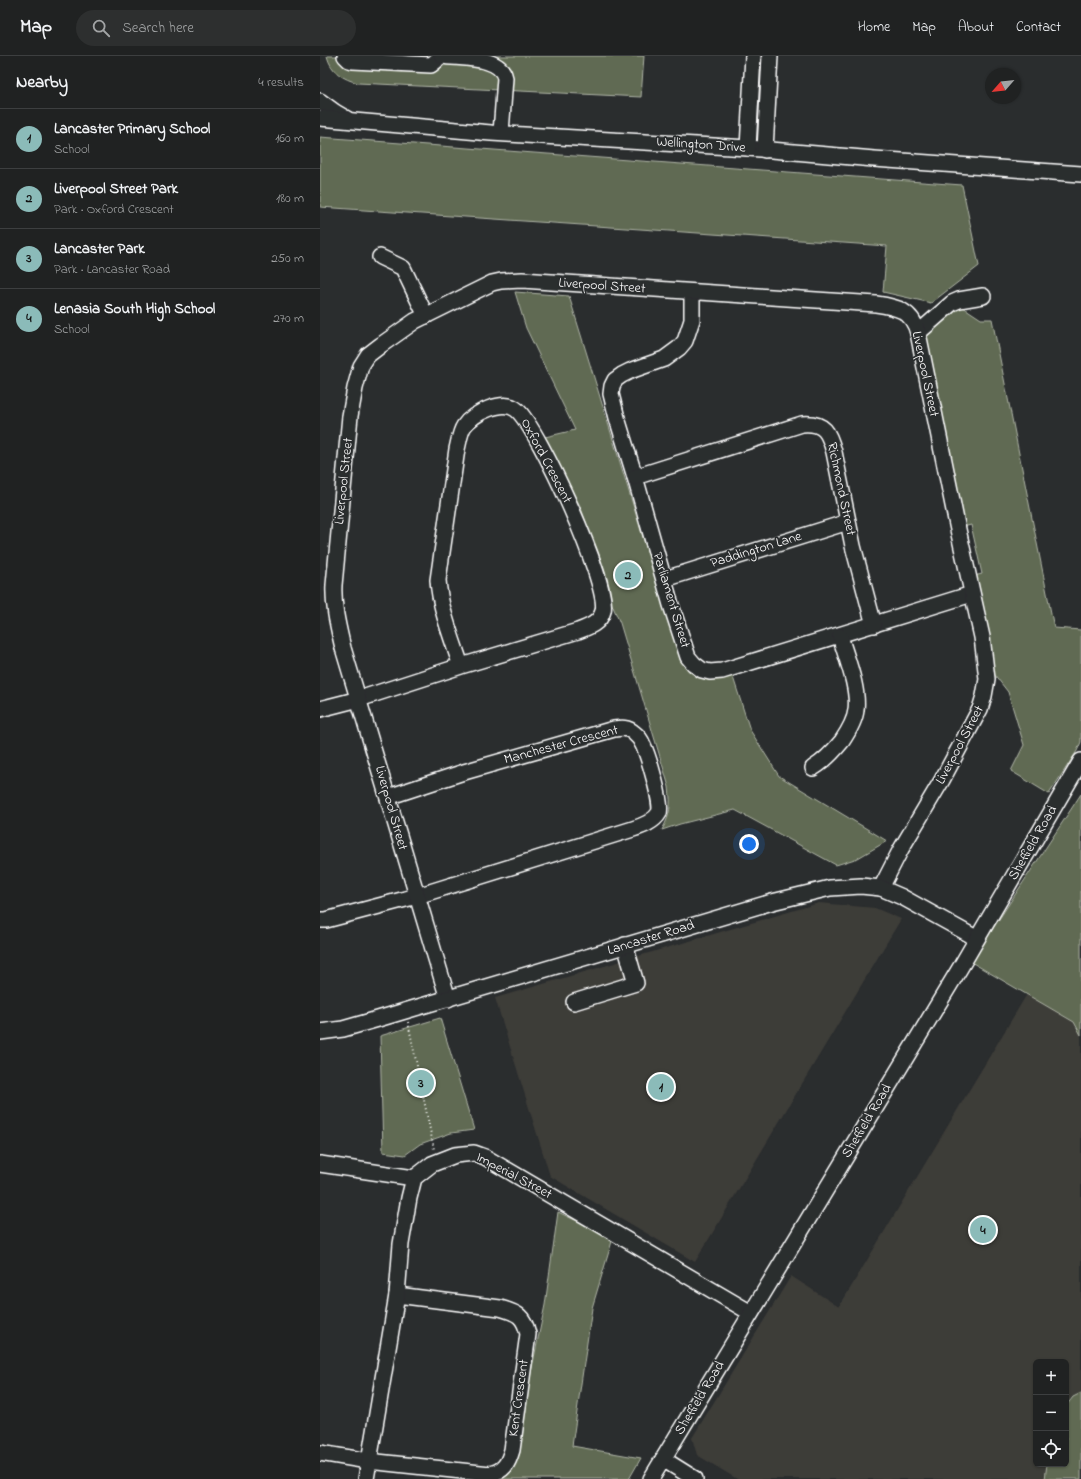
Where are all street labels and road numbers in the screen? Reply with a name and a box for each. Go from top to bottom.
street label: Wellington Drive [656,131,747,160]
street label: Liverpool Street [558,272,646,300]
street label: Liverpool Street [906,329,944,419]
street label: Oxford Crescent [515,415,577,508]
street label: Liverpool Street [329,436,359,525]
street label: Richmond Street [821,440,861,538]
street label: Paddington Lane [708,526,805,575]
street label: Parliament Street [646,550,696,651]
street label: Liverpool Street [930,701,990,788]
street label: Manchester Crescent [502,720,621,770]
street label: Liverpool Street [369,763,413,853]
street label: Sheffield Road [1003,802,1063,884]
street label: Lancaster Road [605,915,697,961]
street label: Sheffield Road [837,1080,897,1162]
street label: Imperial Street [472,1147,556,1205]
street label: Sheffield Road [670,1357,730,1439]
street label: Kent Crescent [503,1358,535,1438]

